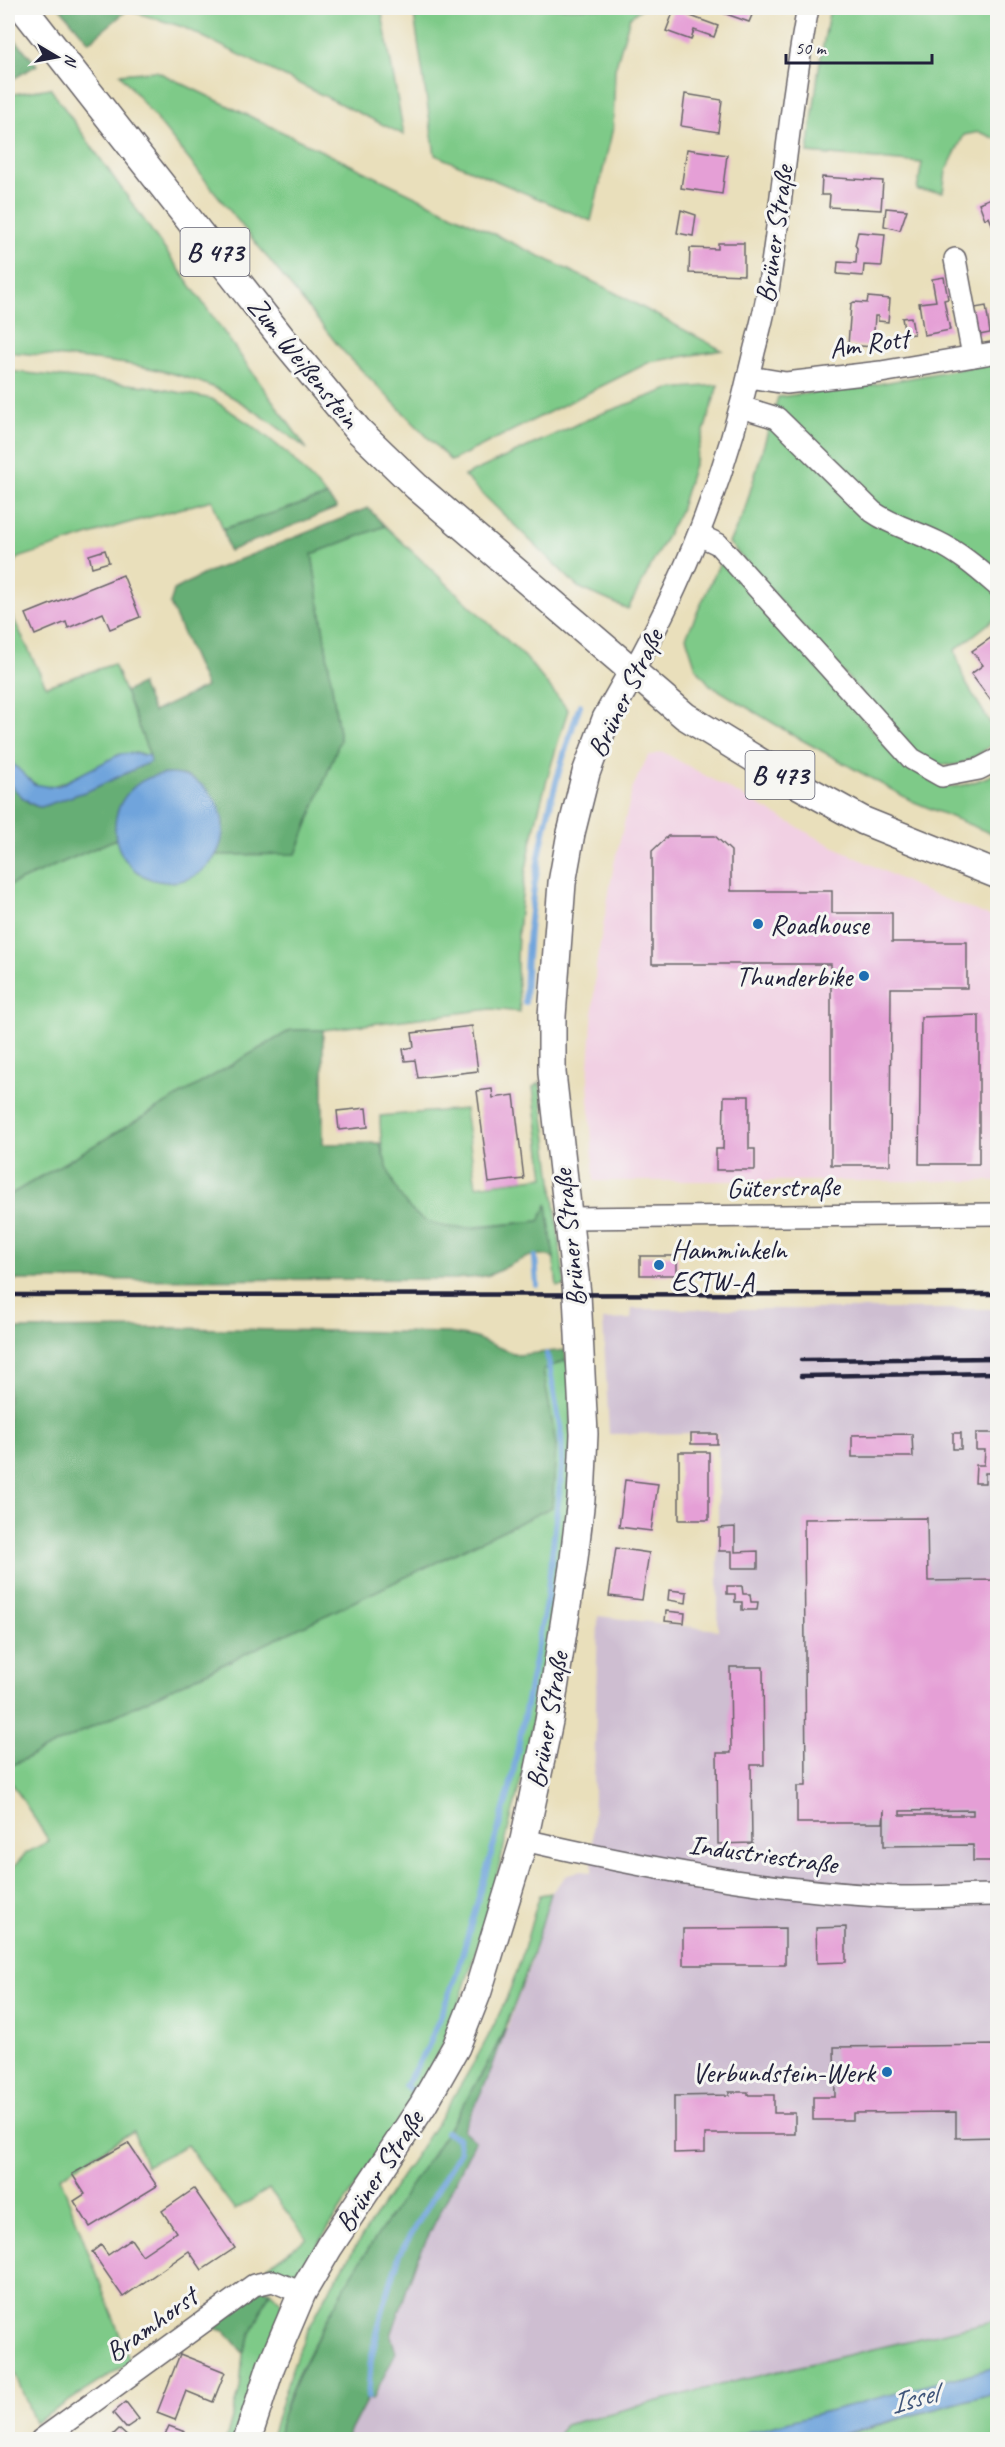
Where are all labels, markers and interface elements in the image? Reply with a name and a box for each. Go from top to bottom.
north arrow [27,27,87,87]
scale bar [786,27,932,65]
text: 50 m [795,37,828,59]
text: N [60,53,81,69]
street label: Brüner Straße [747,161,801,305]
road number: B 473 [180,228,250,276]
street label: Zum Weißenstein [240,289,369,436]
street label: Am Rott [827,320,915,366]
street label: Brüner Straße [579,622,672,763]
road number: B 473 [746,751,814,799]
place label: Roadhouse [770,907,870,942]
marker: Roadhouse [751,917,765,931]
place label: Thunderbike [736,959,854,994]
marker: Thunderbike [857,969,871,983]
street label: Brüner Straße [544,1166,594,1308]
street label: Güterstraße [726,1168,842,1205]
place label: Hamminkeln ESTW-A [671,1232,788,1299]
marker: Hamminkeln ESTW-A [652,1258,666,1272]
street label: Brüner Straße [518,1647,577,1791]
street label: Industriestraße [687,1826,841,1882]
place label: Verbundstein-Werk [692,2055,877,2090]
marker: Verbundstein-Werk [880,2065,894,2079]
street label: Brüner Straße [327,2102,432,2238]
street label: Bramhorst [98,2277,207,2369]
water label: Issel [885,2371,950,2422]

